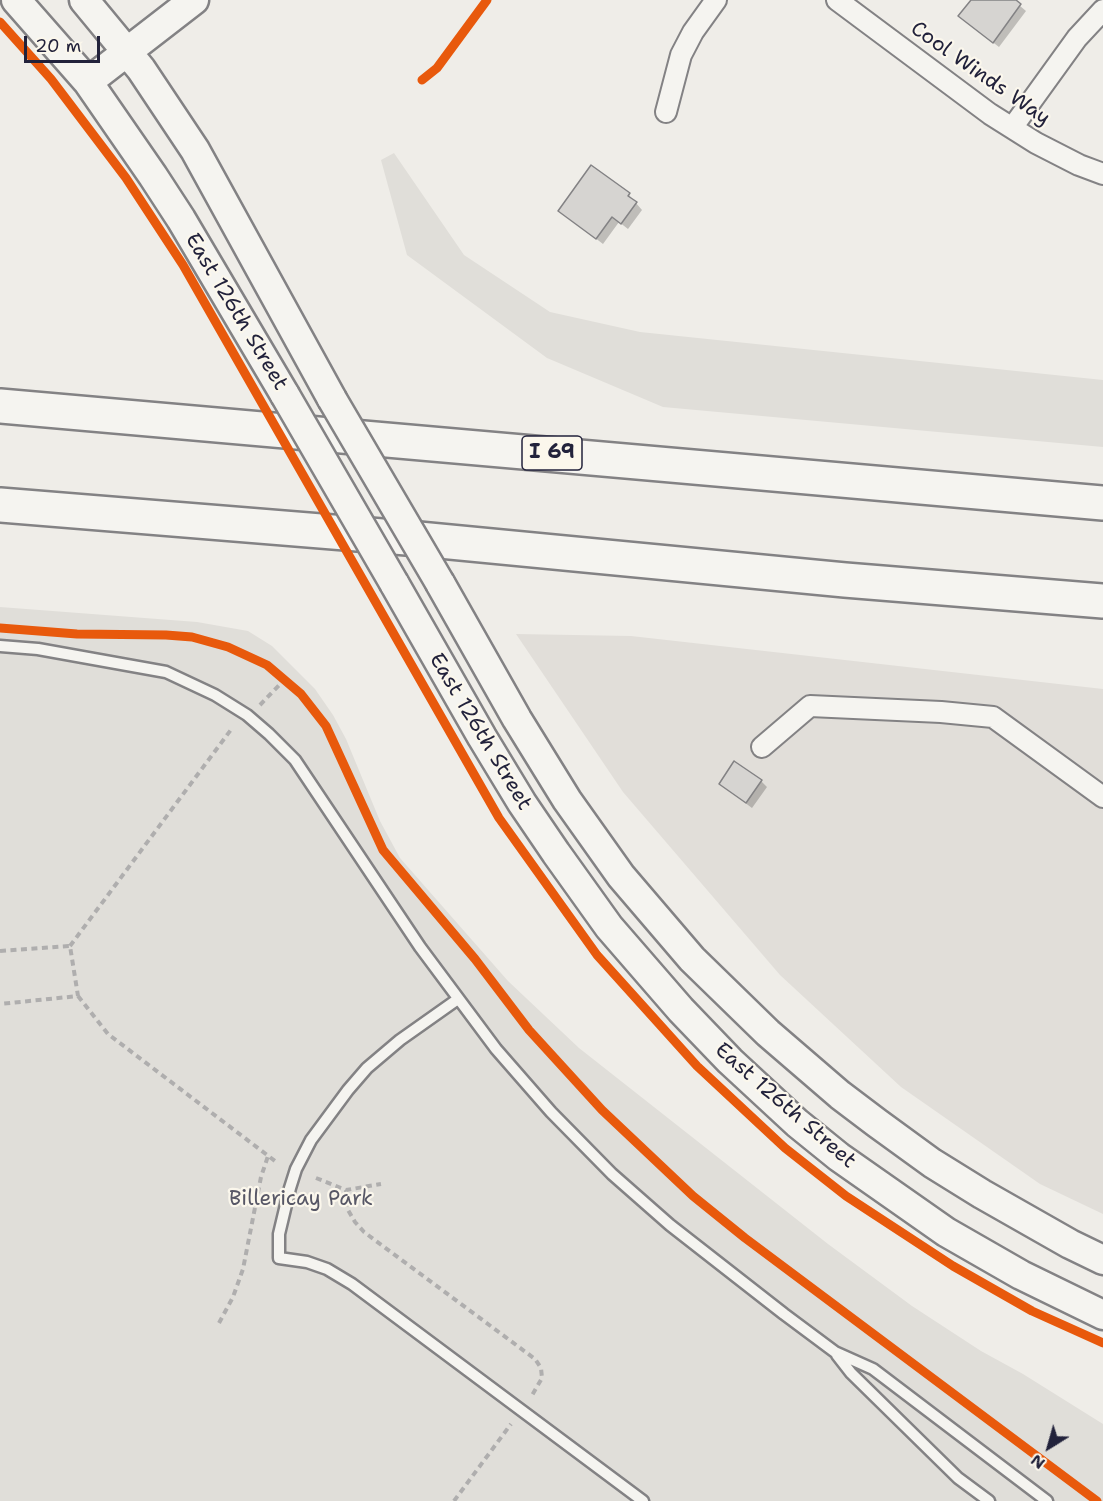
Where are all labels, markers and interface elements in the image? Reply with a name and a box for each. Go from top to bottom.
street label: Cool Winds Way [905,16,1055,132]
scale bar [27,24,104,62]
text: 20 m [35,34,81,58]
street label: East 126th Street [179,229,293,395]
road number: I 69 [522,436,582,470]
street label: East 126th Street [423,649,537,815]
street label: East 126th Street [709,1038,861,1174]
park label: Billericay Park [229,1187,373,1213]
north arrow [1019,1417,1079,1477]
text: N [1026,1450,1049,1474]

